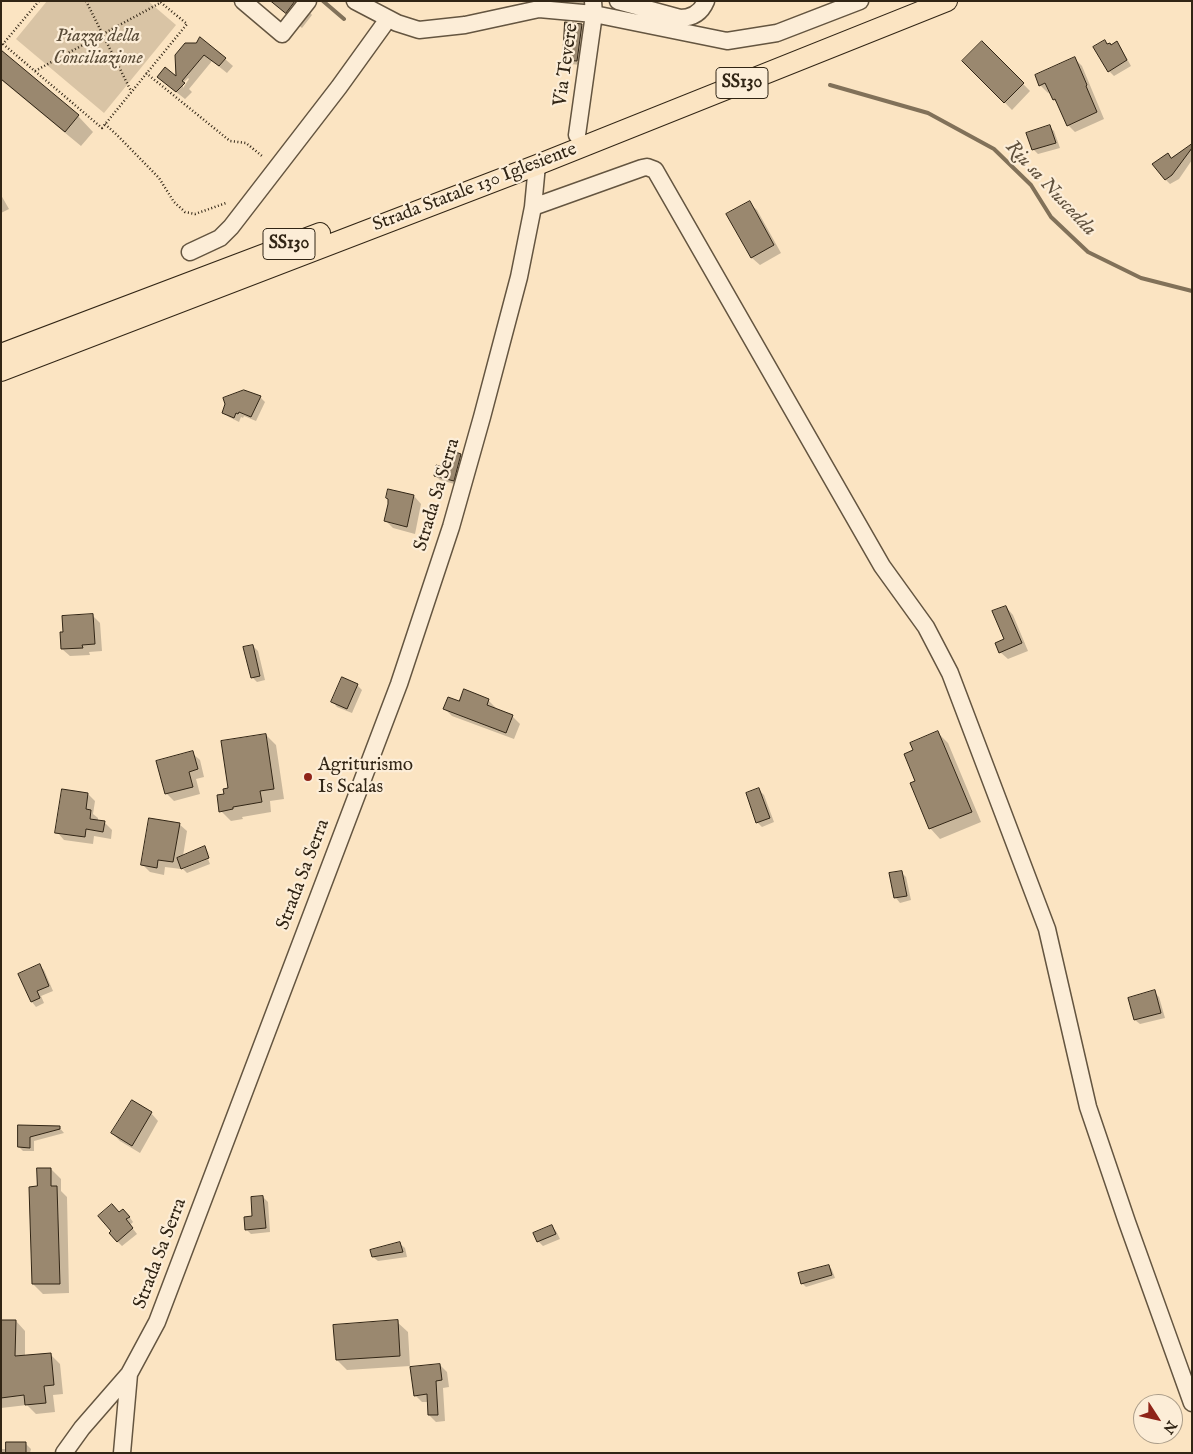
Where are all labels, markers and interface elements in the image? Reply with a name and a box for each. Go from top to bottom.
street label: Via Tevere [550,22,584,108]
park label: Piazza della Conciliazione [53,26,143,70]
road number: SS130 [716,68,768,99]
water label: Riu sa Nuscedda [999,136,1101,242]
street label: Strada Statale 130 Iglesiente [370,139,580,237]
road number: SS130 [263,228,315,260]
street label: Strada Sa Serra [410,436,466,554]
place label: Agriturismo Is Scalas [318,755,413,799]
marker: Agriturismo Is Scalas [302,771,314,783]
street label: Strada Sa Serra [272,816,336,934]
street label: Strada Sa Serra [129,1195,193,1313]
north arrow [1133,1394,1183,1444]
text: N [1159,1417,1180,1437]

